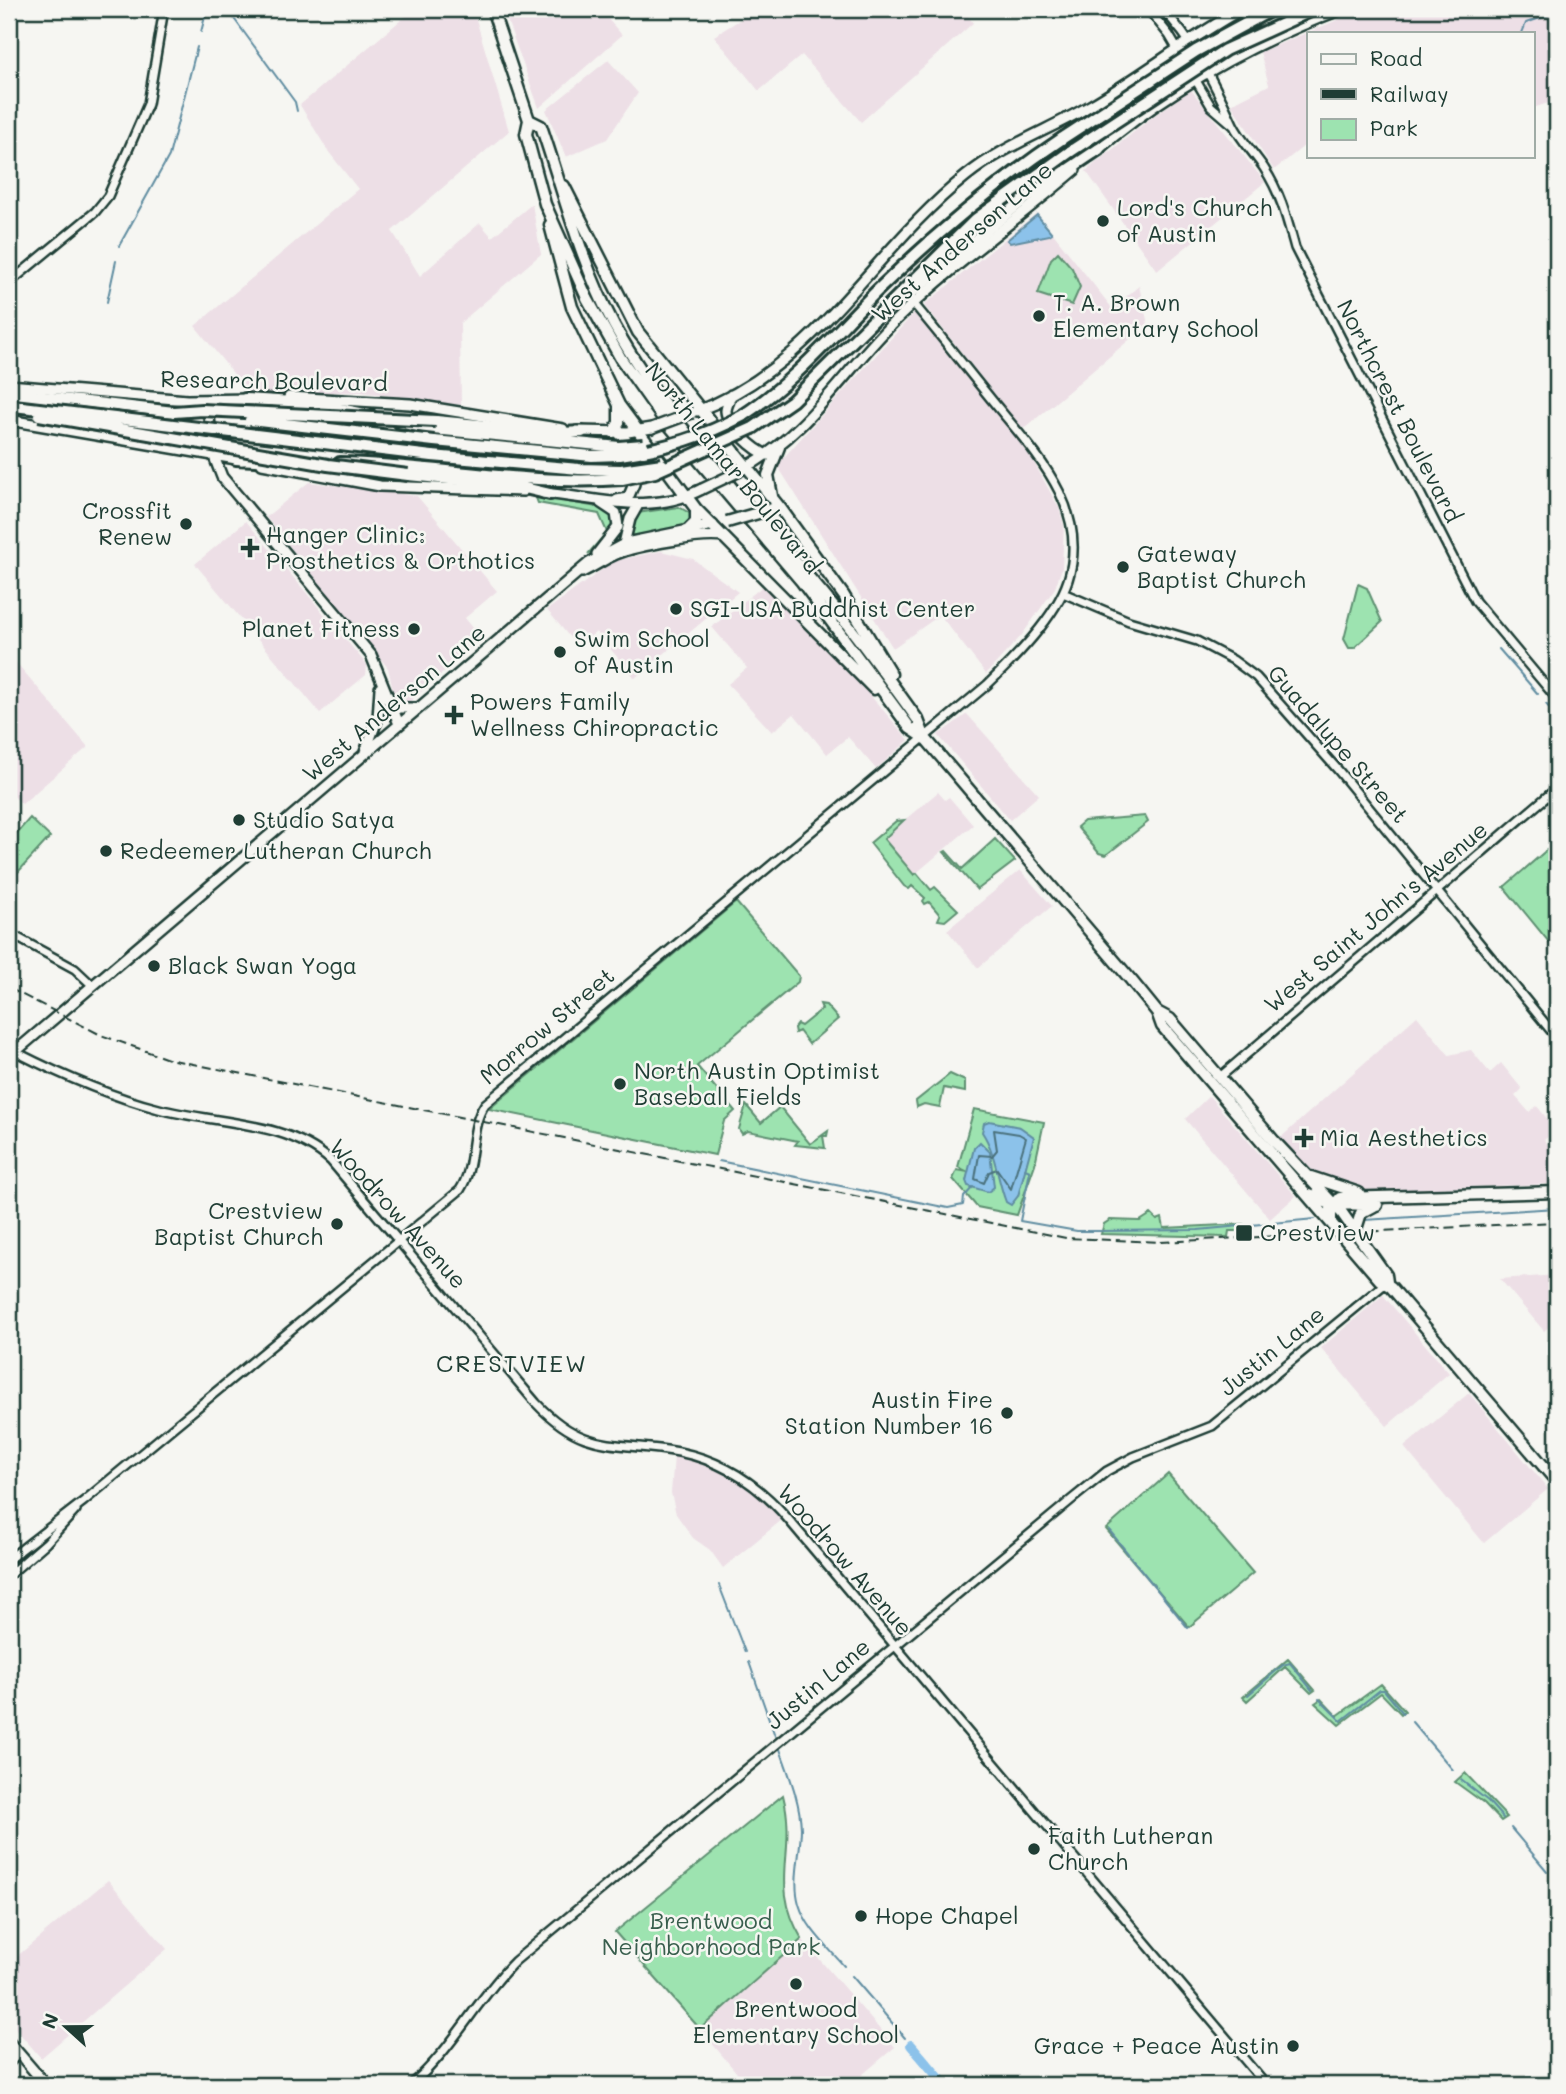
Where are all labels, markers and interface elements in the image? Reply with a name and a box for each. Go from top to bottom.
legend [1307,32,1534,158]
text: Road [1370,44,1422,71]
text: Railway [1370,80,1449,107]
text: Park [1370,114,1418,141]
street label: West Anderson Lane [865,154,1058,328]
place label: Lord's Church of Austin [1117,192,1273,248]
marker: Lord's Church of Austin [1095,213,1111,229]
place label: T. A. Brown Elementary School [1053,287,1259,343]
street label: Northcrest Boulevard [1331,294,1469,527]
marker: T. A. Brown Elementary School [1031,308,1047,324]
street label: North Lamar Boulevard [639,355,828,579]
street label: Research Boulevard [160,363,388,397]
place label: Crossfit Renew [82,495,172,551]
marker: Crossfit Renew [178,516,194,532]
place label: Hanger Clinic: Prosthetics & Orthotics [266,519,535,575]
marker: Hanger Clinic: Prosthetics & Orthotics [240,538,260,558]
place label: Gateway Baptist Church [1137,538,1306,594]
marker: Gateway Baptist Church [1115,559,1131,575]
place label: SGI-USA Buddhist Center [690,593,975,623]
marker: SGI-USA Buddhist Center [668,601,684,617]
place label: Planet Fitness [242,613,400,643]
street label: West Anderson Lane [295,617,491,788]
marker: Planet Fitness [406,621,422,637]
place label: Swim School of Austin [574,623,710,679]
marker: Swim School of Austin [552,644,568,660]
street label: Guadalupe Street [1262,658,1416,829]
place label: Powers Family Wellness Chiropractic [470,686,719,742]
marker: Powers Family Wellness Chiropractic [444,705,464,725]
place label: Studio Satya [253,804,395,834]
marker: Studio Satya [231,812,247,828]
street label: West Saint John's Avenue [1257,814,1493,1019]
place label: Redeemer Lutheran Church [120,835,432,865]
marker: Redeemer Lutheran Church [98,843,114,859]
place label: Black Swan Yoga [168,950,357,980]
marker: Black Swan Yoga [146,958,162,974]
street label: Morrow Street [473,960,620,1090]
place label: North Austin Optimist Baseball Fields [634,1055,880,1111]
marker: North Austin Optimist Baseball Fields [612,1076,628,1092]
place label: Mia Aesthetics [1320,1122,1488,1152]
marker: Mia Aesthetics [1294,1128,1314,1148]
street label: Woodrow Avenue [323,1132,474,1295]
place label: Crestview Baptist Church [154,1195,323,1251]
marker: Crestview Baptist Church [329,1216,345,1232]
place label: Crestview [1260,1217,1375,1247]
marker: Crestview [1234,1223,1254,1243]
street label: Justin Lane [1213,1299,1330,1402]
district label: CRESTVIEW [436,1347,588,1378]
place label: Austin Fire Station Number 16 [785,1384,993,1440]
marker: Austin Fire Station Number 16 [999,1405,1015,1421]
street label: Woodrow Avenue [771,1477,920,1642]
street label: Justin Lane [759,1631,876,1736]
place label: Faith Lutheran Church [1048,1820,1213,1876]
marker: Faith Lutheran Church [1026,1841,1042,1857]
place label: Hope Chapel [875,1900,1019,1930]
park label: Brentwood Neighborhood Park [602,1905,820,1961]
marker: Hope Chapel [853,1908,869,1924]
marker: Brentwood Elementary School [788,1976,804,1992]
north arrow [32,1993,102,2062]
place label: Brentwood Elementary School [693,1993,899,2049]
text: N [35,2010,64,2032]
place label: Grace + Peace Austin [1034,2030,1279,2060]
marker: Grace + Peace Austin [1285,2038,1301,2054]

